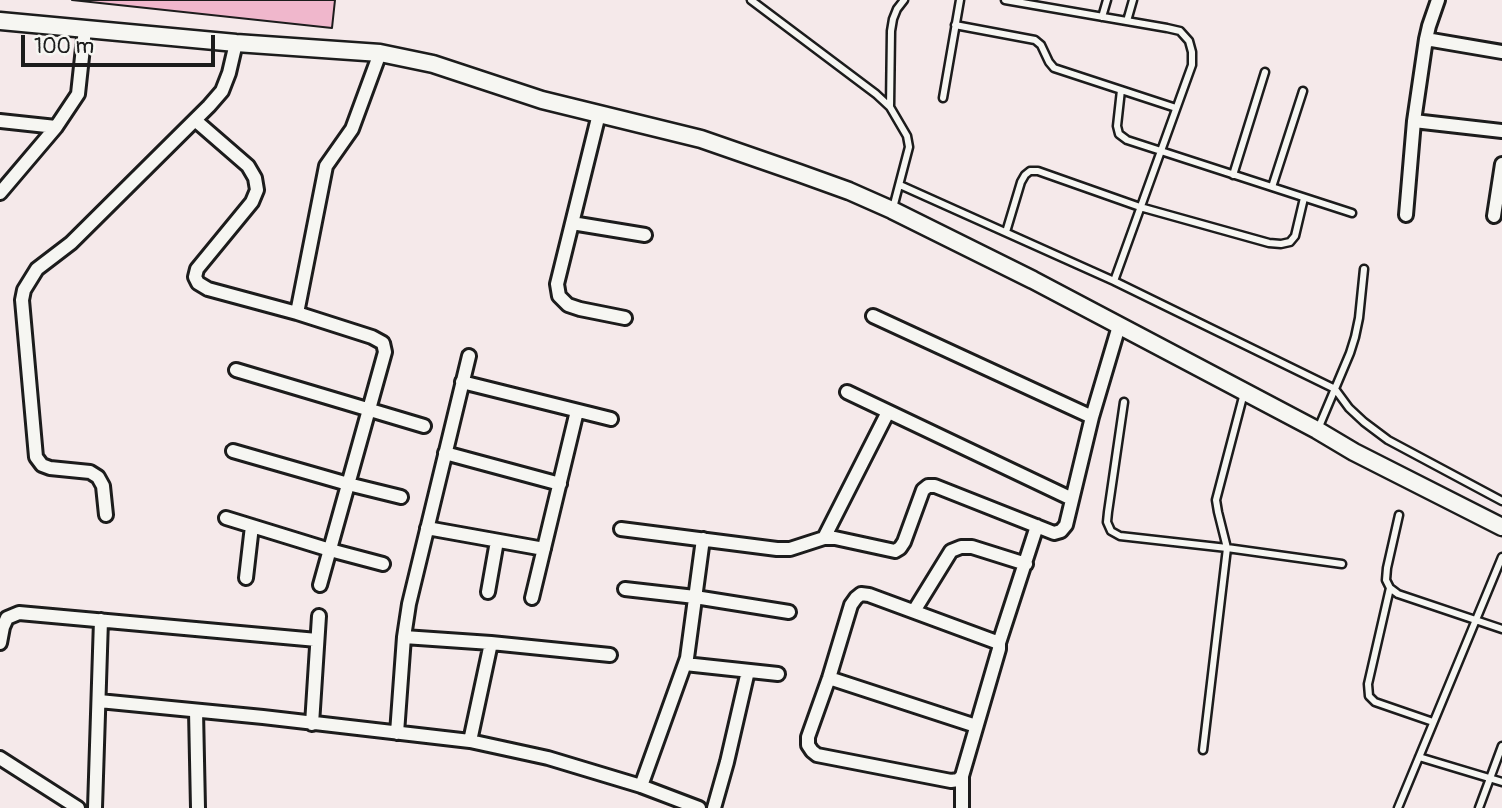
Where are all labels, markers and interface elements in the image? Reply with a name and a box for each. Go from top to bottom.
scale bar [24,21,219,65]
text: 100 m [34,33,94,60]

